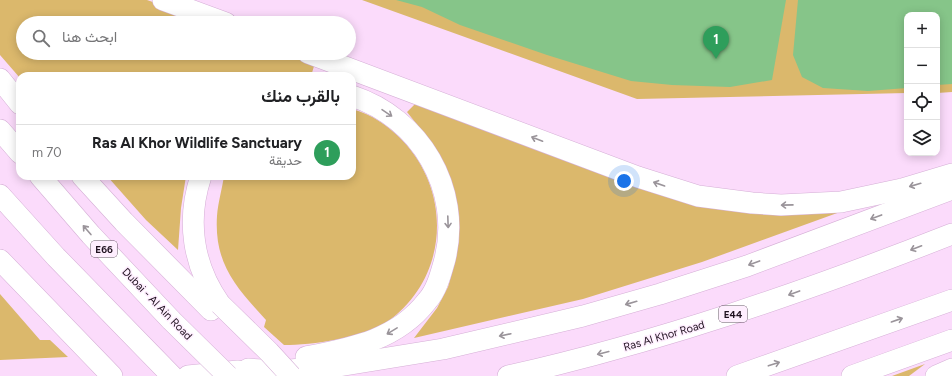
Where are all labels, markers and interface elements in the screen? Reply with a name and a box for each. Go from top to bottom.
map controls [904,12,940,156]
button: + [904,12,940,48]
search box [16,16,356,60]
pin: 1 [703,26,729,59]
icon: search [30,27,52,49]
text: ابحث هنا [62,28,117,46]
button: − [904,48,940,84]
button: locate [904,84,940,120]
text: بالقرب منك [261,86,340,106]
one-way arrow [381,109,392,117]
button: layers [904,120,940,156]
text: Ras Al Khor Wildlife Sanctuary [92,134,302,152]
one-way arrow [531,135,544,142]
text: 70 m [32,145,62,160]
text: 1 [324,145,330,160]
text: حديقة [269,153,302,168]
your location [614,171,634,191]
one-way arrow [653,180,665,188]
one-way arrow [908,182,921,189]
one-way arrow [781,201,794,209]
one-way arrow [870,214,882,222]
one-way arrow [445,215,452,228]
one-way arrow [82,224,91,235]
road number: E66 [91,241,117,257]
one-way arrow [910,244,922,252]
one-way arrow [749,260,761,268]
street label: Dubai - Al Ain Road [119,265,195,343]
one-way arrow [788,290,800,298]
one-way arrow [624,300,637,307]
road number: E44 [719,306,747,322]
one-way arrow [890,316,903,323]
street label: Ras Al Khor Road [622,318,706,354]
one-way arrow [386,328,398,336]
one-way arrow [499,332,512,340]
one-way arrow [597,350,610,357]
one-way arrow [768,360,781,367]

